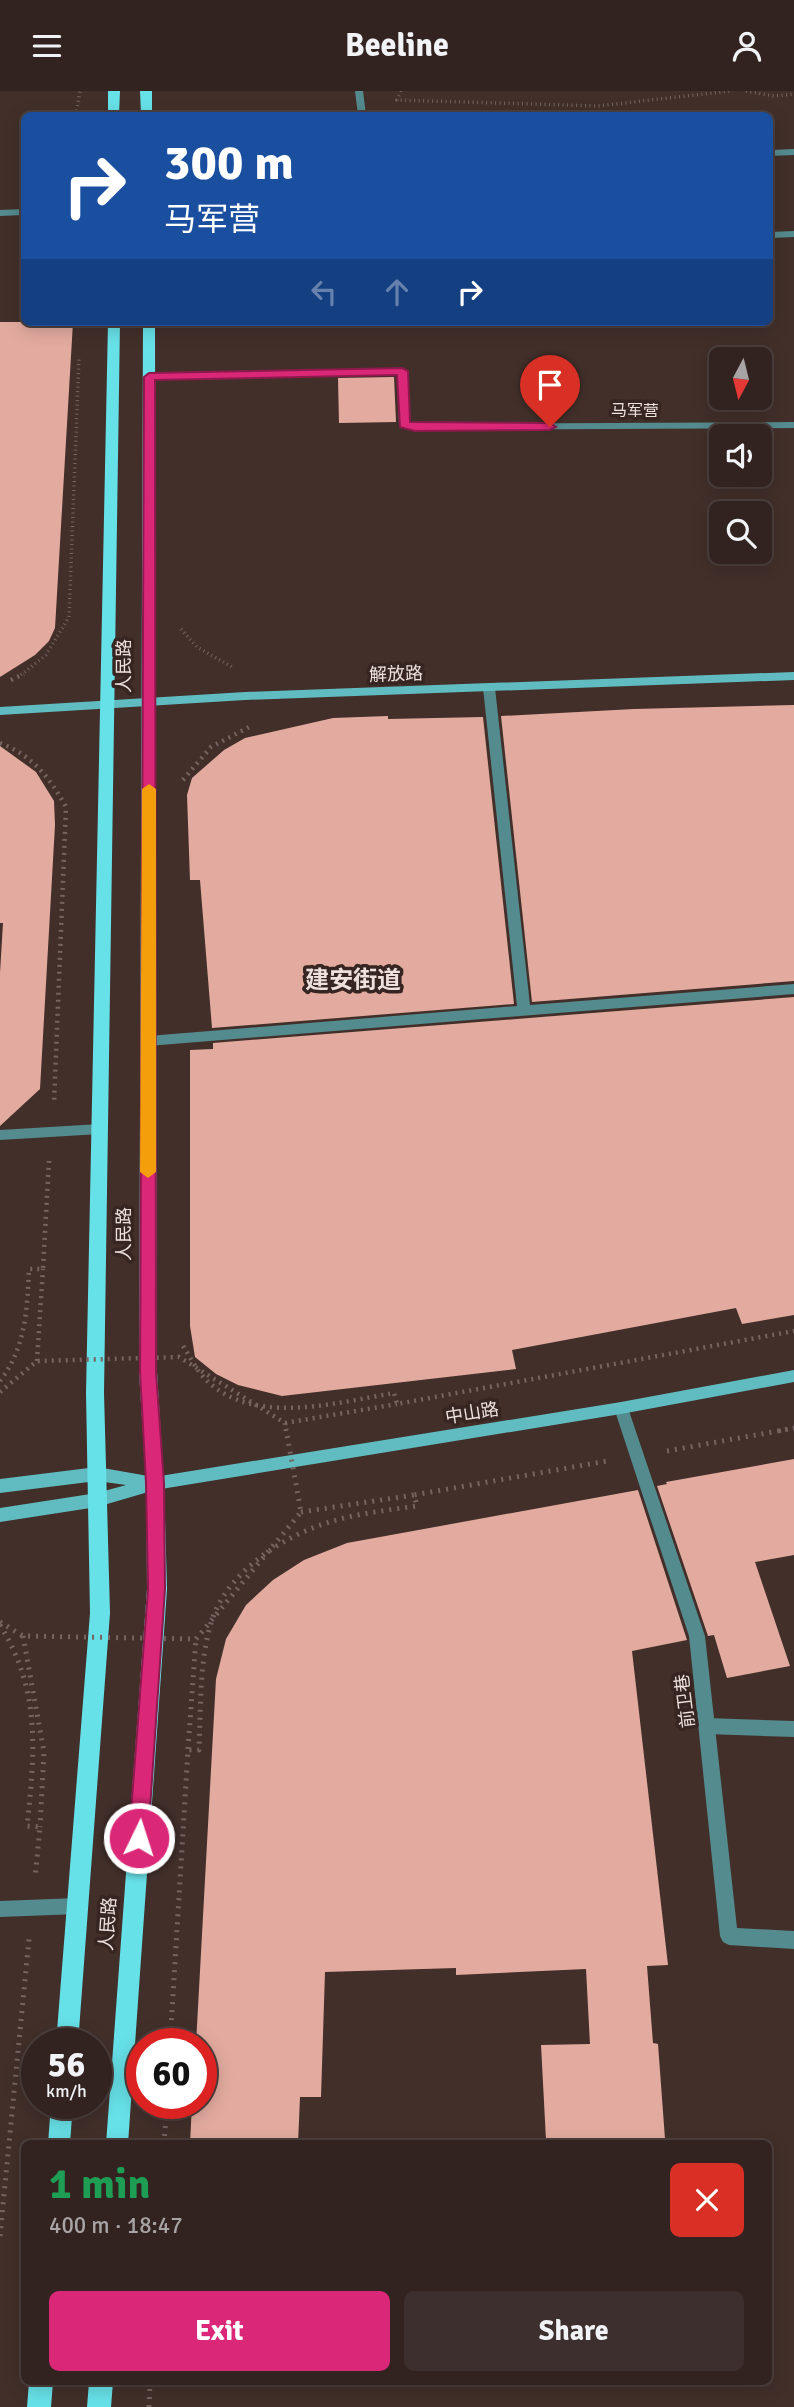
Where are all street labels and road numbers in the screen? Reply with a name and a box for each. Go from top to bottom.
street label: 马军营 [611,401,659,421]
street label: 人民路 [113,639,135,693]
street label: 解放路 [369,662,423,686]
street label: 人民路 [113,1207,135,1261]
street label: 中山路 [444,1398,500,1428]
street label: 前卫巷 [671,1673,699,1729]
street label: 人民路 [95,1896,121,1952]

